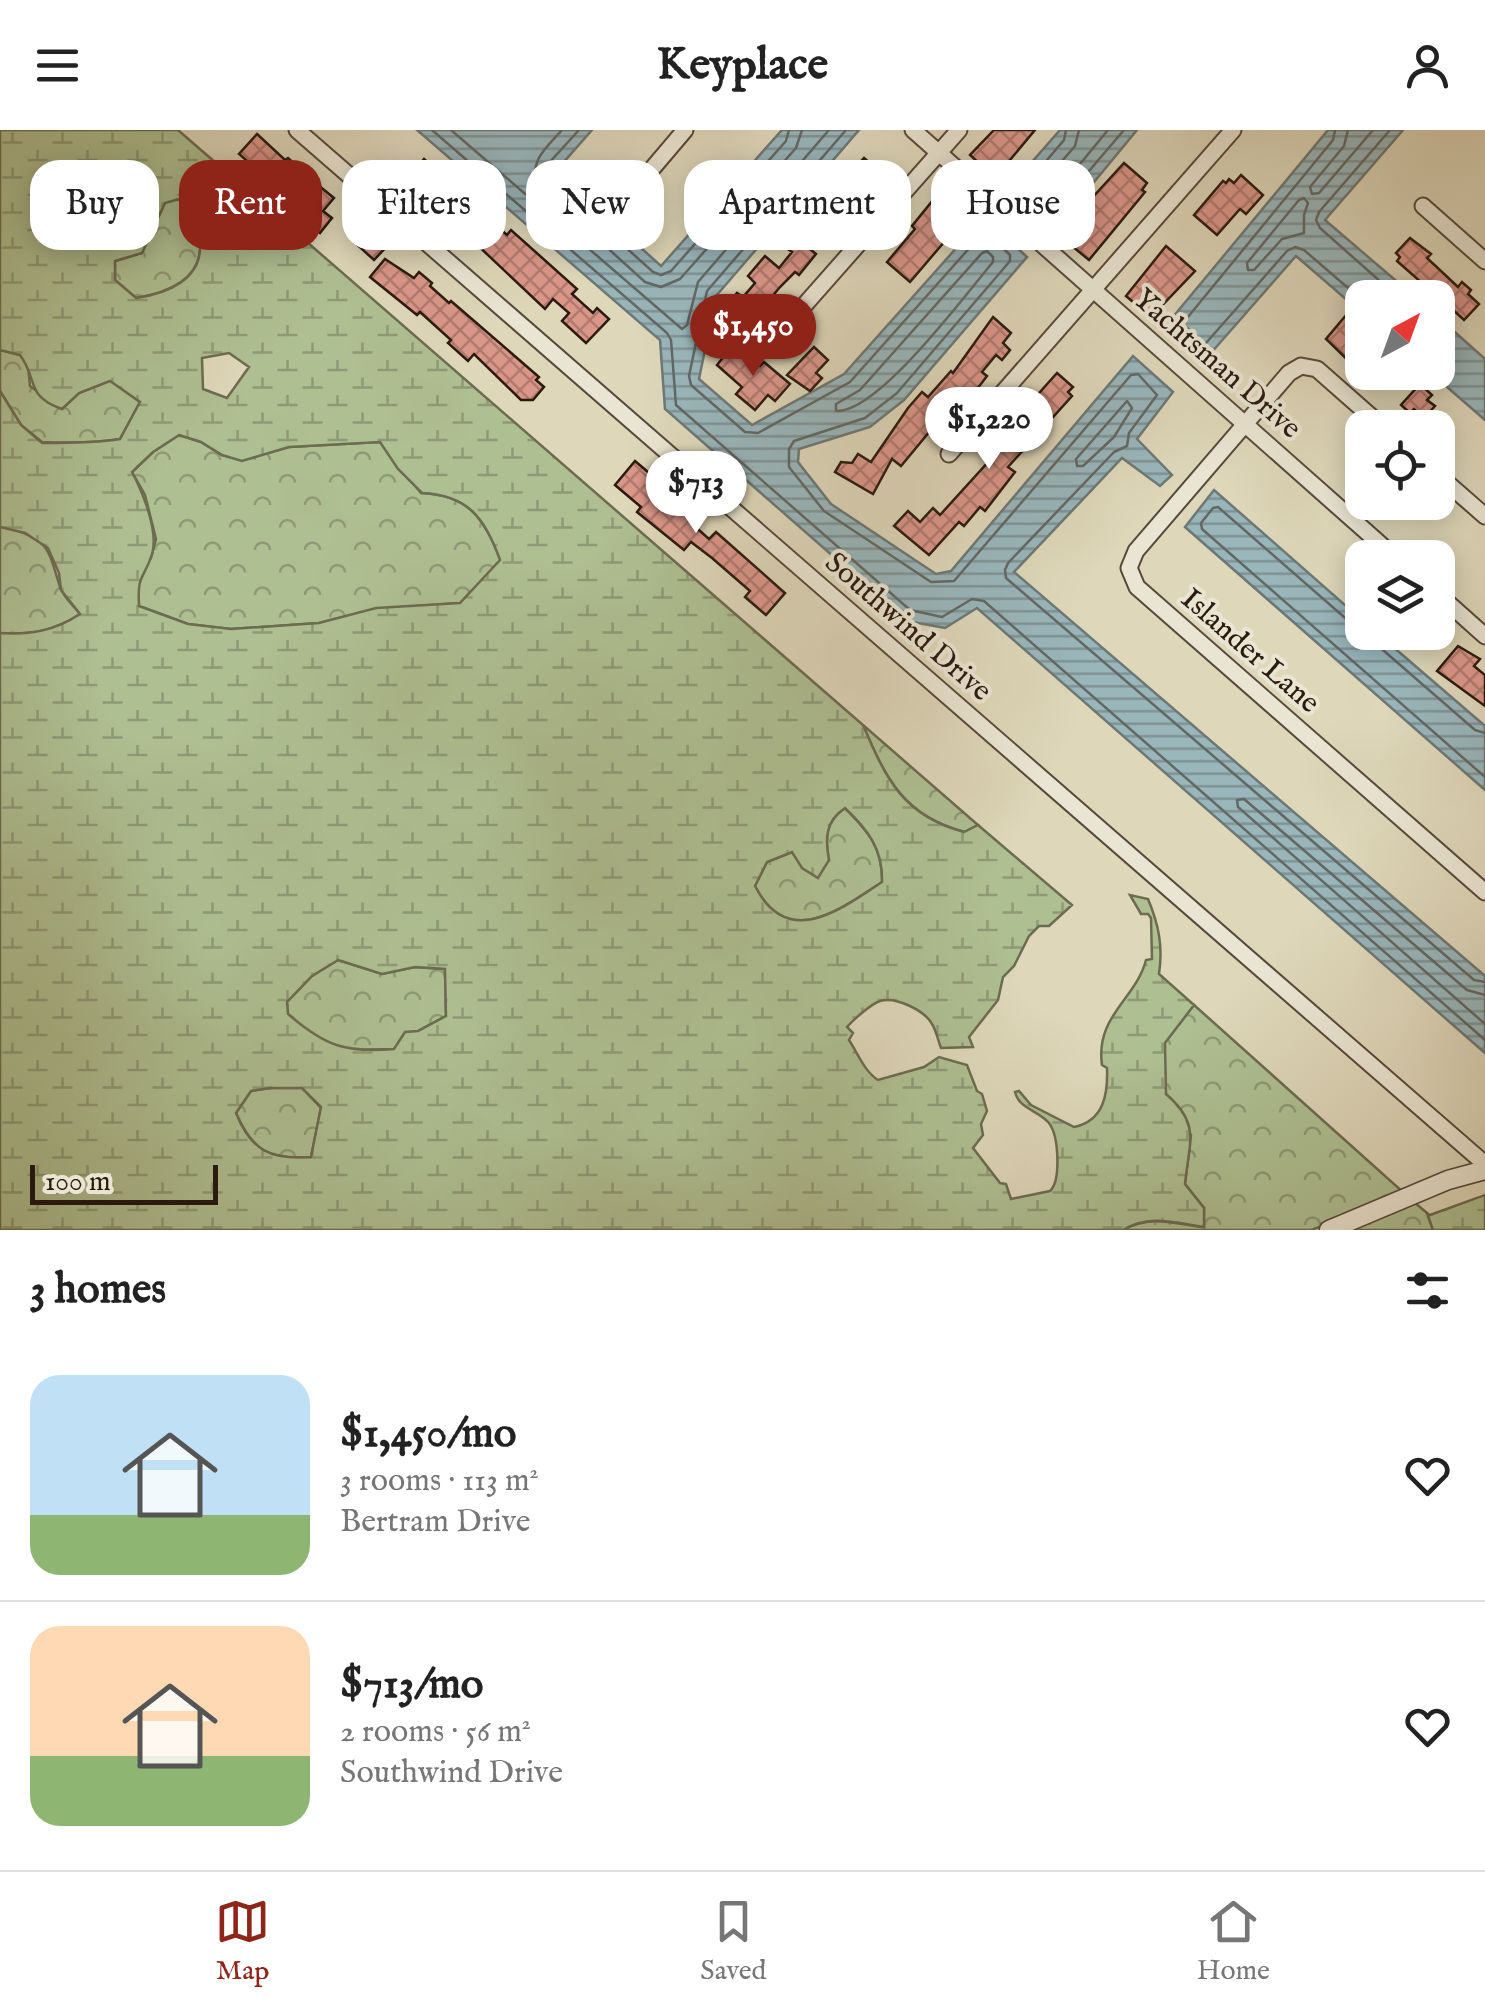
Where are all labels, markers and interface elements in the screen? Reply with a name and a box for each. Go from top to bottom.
text: Keyplace [657,37,828,94]
icon: menu [30,38,85,93]
icon: person [1400,38,1455,93]
chip: Buy [30,160,159,250]
chip: Rent [179,160,322,250]
chip: Filters [342,160,506,250]
chip: New [526,160,664,250]
chip: Apartment [684,160,911,250]
chip: House [931,160,1095,250]
north arrow [1345,280,1455,390]
map controls [1345,280,1455,650]
street label: Yachtsman Drive [1125,281,1309,448]
pin: $1,450 [672,294,834,379]
text: $1,450 [712,306,794,347]
pin: $1,220 [908,387,1070,472]
text: $1,220 [947,399,1031,440]
button: locate [1345,410,1455,520]
pin: $713 [637,451,755,536]
text: $713 [668,463,724,504]
button: layers [1345,540,1455,650]
street label: Southwind Drive [816,545,999,710]
street label: Islander Lane [1172,581,1327,722]
scale bar [30,1160,218,1204]
text: 100 m [45,1165,111,1200]
icon: filters [1400,1263,1455,1318]
text: 3 homes [30,1264,166,1317]
text: $1,450/mo [340,1408,516,1461]
icon: home [110,1415,230,1535]
icon: heart [1400,1448,1455,1503]
text: 3 rooms · 113 m² [340,1461,539,1502]
text: Bertram Drive [340,1502,530,1543]
text: $713/mo [340,1659,483,1712]
icon: home [110,1666,230,1786]
icon: heart [1400,1699,1455,1754]
text: 2 rooms · 56 m² [340,1712,531,1753]
text: Southwind Drive [340,1753,563,1794]
tab: Map [215,1894,270,1989]
tab: Saved [700,1894,767,1989]
tab: Home [1197,1894,1270,1989]

